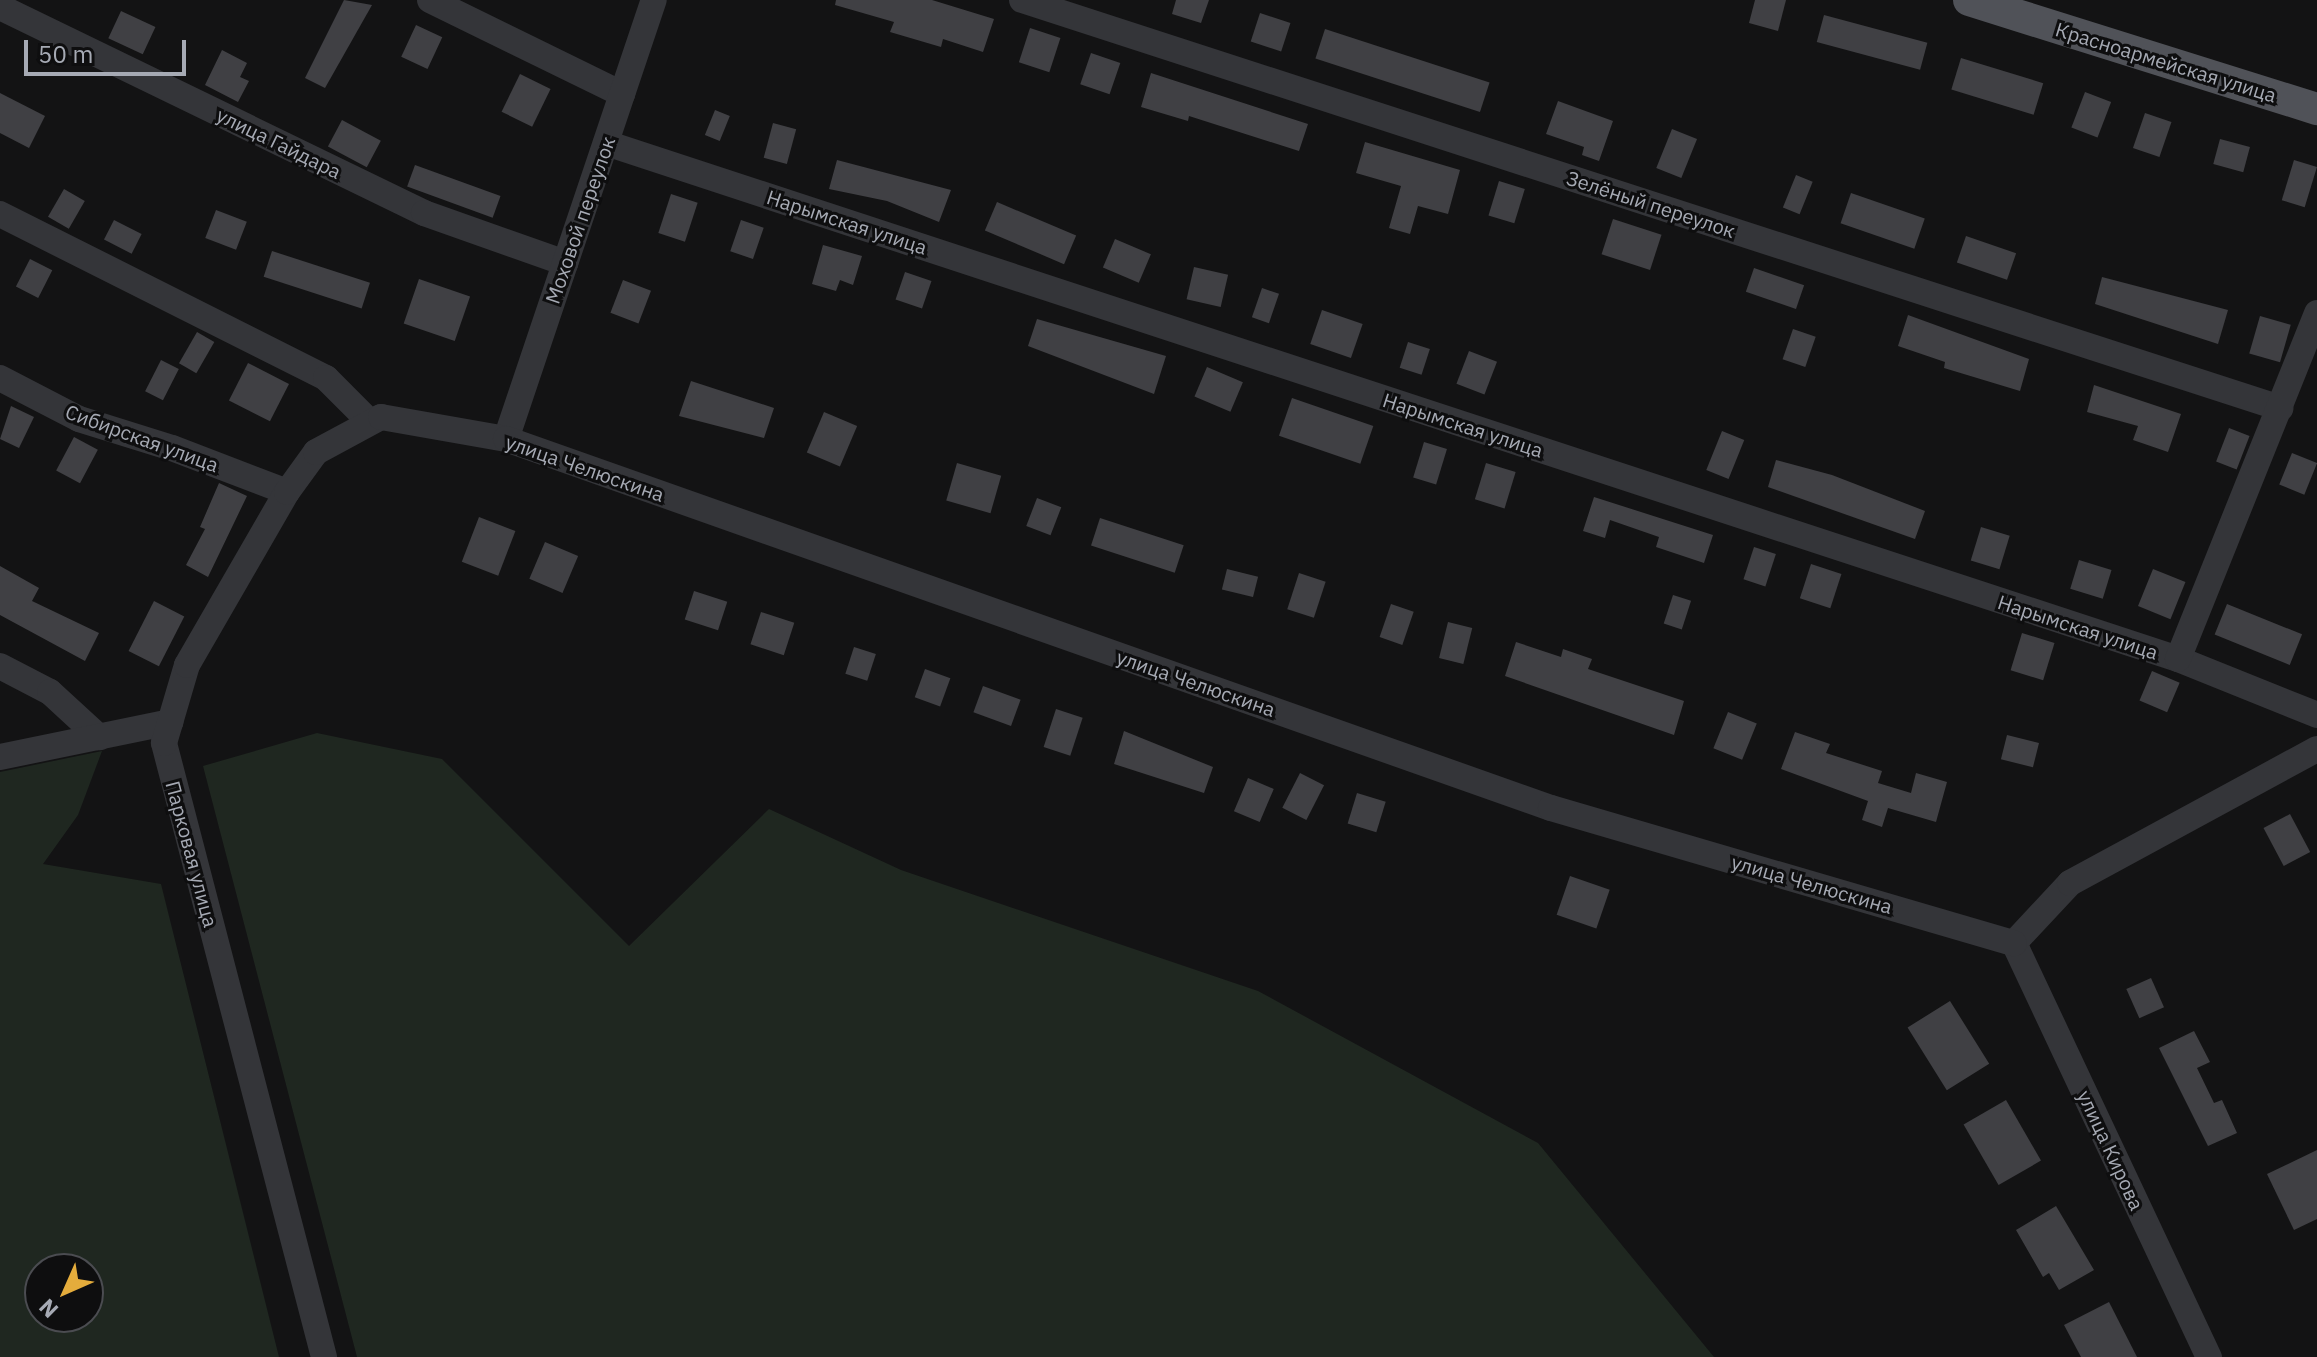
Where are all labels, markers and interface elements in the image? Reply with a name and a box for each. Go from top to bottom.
street label: Красноармейская улица [2053,17,2279,107]
scale bar [28,24,190,74]
text: 50 m [38,38,93,70]
street label: улица Гайдара [213,102,345,184]
street label: Моховой переулок [540,133,620,307]
street label: Зелёный переулок [1564,165,1738,243]
street label: Нарымская улица [764,185,930,259]
street label: Нарымская улица [1380,388,1546,462]
street label: Сибирская улица [62,399,222,477]
street label: улица Челюскина [503,430,667,506]
street label: Нарымская улица [1995,590,2161,664]
street label: улица Челюскина [1114,645,1278,721]
street label: Парковая улица [161,778,223,930]
street label: улица Челюскина [1729,850,1895,918]
street label: улица Кирова [2073,1086,2149,1214]
north arrow [24,1253,104,1333]
text: N [32,1293,64,1325]

